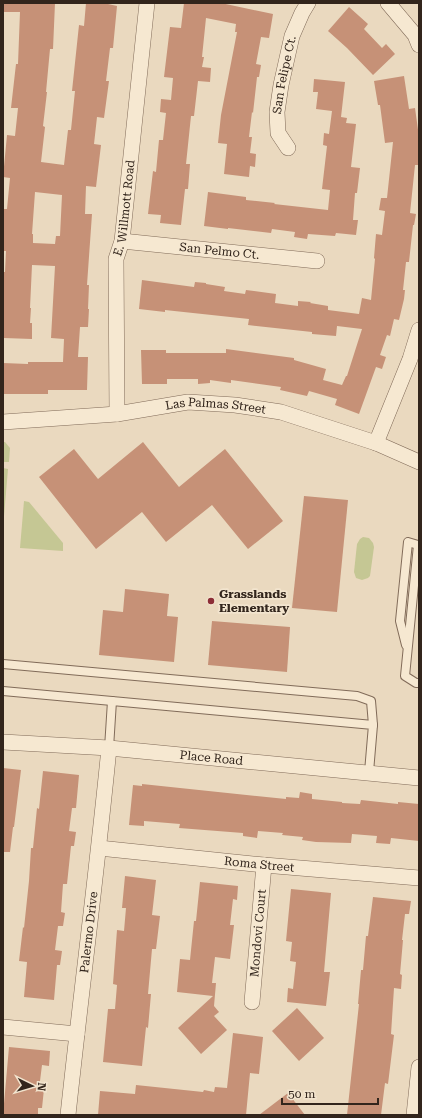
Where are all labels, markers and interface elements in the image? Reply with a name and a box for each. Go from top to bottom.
street label: San Felipe Ct. [270,34,299,115]
street label: E. Willmott Road [110,159,138,258]
street label: San Pelmo Ct. [179,240,260,262]
street label: Las Palmas Street [164,395,267,417]
place label: Grasslands Elementary [219,587,290,615]
marker: Grasslands Elementary [206,596,216,606]
street label: Place Road [179,748,244,768]
street label: Roma Street [223,854,295,875]
street label: Mondovi Court [247,888,269,978]
street label: Palermo Drive [77,890,101,974]
north arrow [12,1066,52,1106]
scale bar [282,1080,378,1106]
text: N [35,1082,48,1092]
text: 50 m [288,1087,315,1101]

